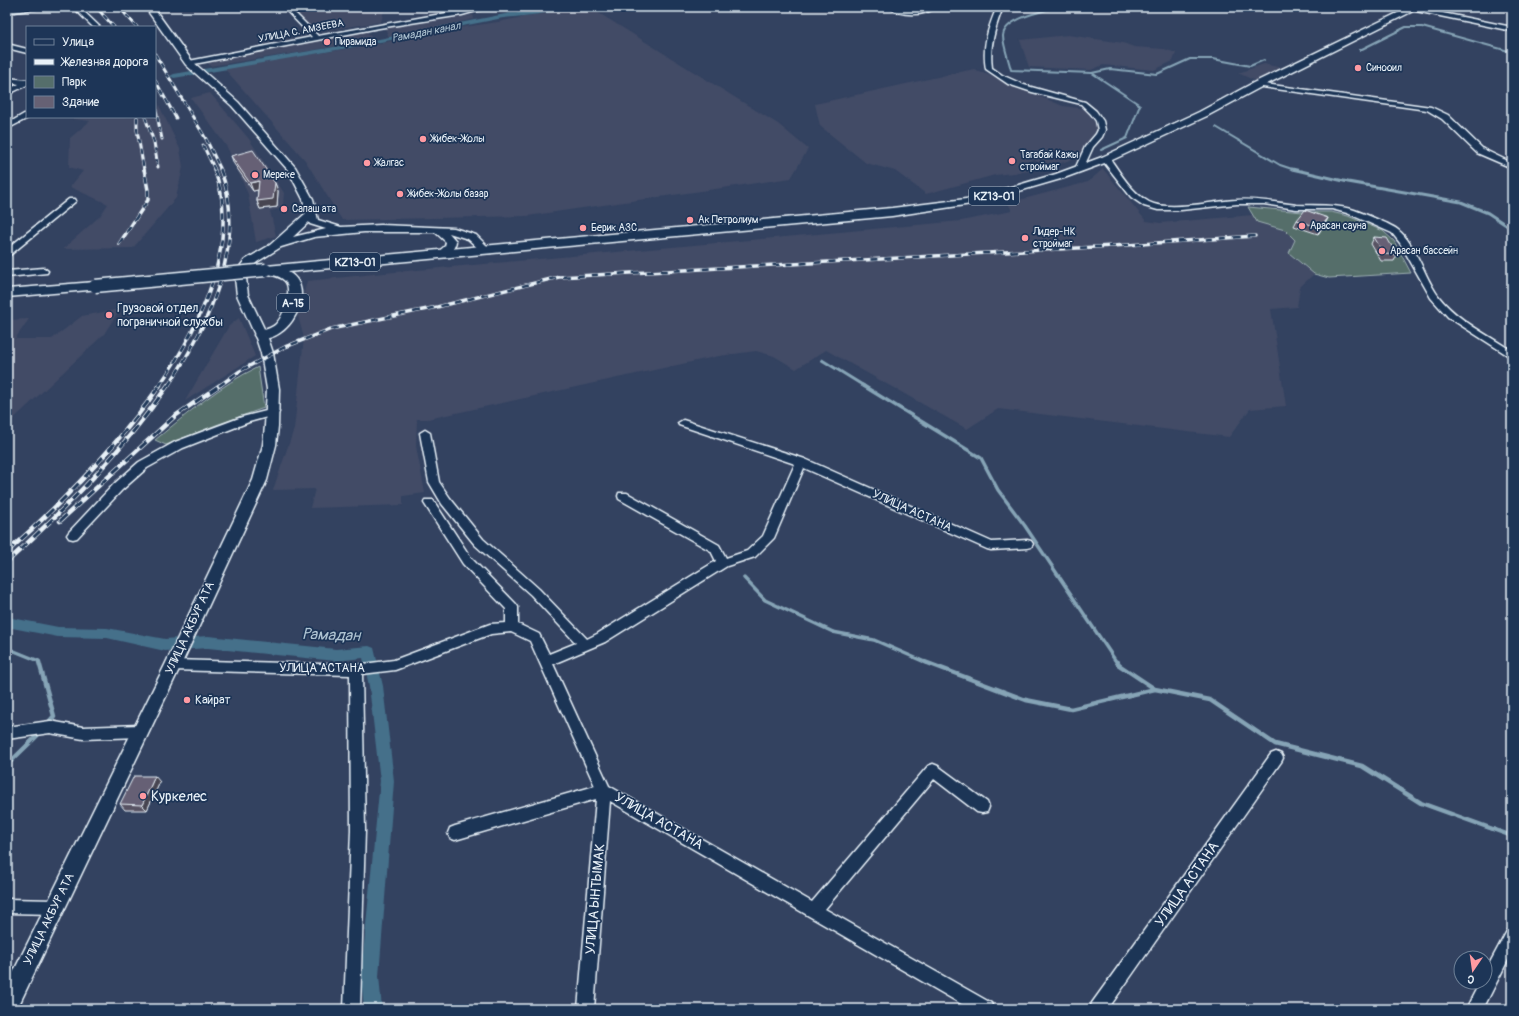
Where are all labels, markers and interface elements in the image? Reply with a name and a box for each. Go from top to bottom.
street label: УЛИЦА С. АМЗЕЕВА [257,17,345,45]
water label: Рамадан канал [391,19,463,45]
legend [26,26,156,118]
text: Улица [62,35,94,50]
place label: Пирамида [335,36,377,48]
marker: Пирамида [322,37,332,47]
text: Железная дорога [60,55,149,70]
place label: Синооил [1366,62,1402,74]
marker: Синооил [1353,63,1363,73]
text: Парк [62,75,87,90]
text: Здание [62,95,99,110]
place label: Жибек-Жолы [429,133,485,145]
marker: Жибек-Жолы [418,134,428,144]
place label: Тагабай Кажы строймаг [1020,149,1079,173]
marker: Тагабай Кажы строймаг [1007,156,1017,166]
place label: Жалгас [373,157,404,169]
marker: Жалгас [362,158,372,168]
place label: Мереке [263,169,295,181]
marker: Мереке [250,170,260,180]
road number: KZ13-01 [969,187,1019,205]
place label: Жибек-Жолы базар [406,188,489,200]
marker: Жибек-Жолы базар [395,189,405,199]
place label: Сапаш ата [292,203,336,215]
marker: Сапаш ата [279,204,289,214]
place label: Ак Петролиум [698,214,759,226]
marker: Ак Петролиум [685,215,695,225]
place label: Арасан сауна [1310,220,1367,232]
marker: Арасан сауна [1297,221,1307,231]
place label: Берик АЗС [591,222,637,234]
marker: Берик АЗС [578,223,588,233]
place label: Лидер-НК строймаг [1032,226,1076,250]
marker: Лидер-НК строймаг [1020,233,1030,243]
place label: Арасан бассейн [1390,245,1458,257]
marker: Арасан бассейн [1377,246,1387,256]
road number: KZ13-01 [330,253,380,271]
road number: A-15 [277,294,309,312]
place label: Грузовой отдел пограничной службы [117,301,223,330]
marker: Грузовой отдел пограничной службы [104,310,114,320]
street label: УЛИЦА АСТАНА [870,487,954,535]
street label: УЛИЦА АКБУР АТА [162,579,218,677]
water label: Рамадан [301,624,363,646]
street label: УЛИЦА АСТАНА [279,661,365,676]
place label: Кайрат [195,693,231,708]
marker: Кайрат [182,695,192,705]
place label: Куркелес [151,788,207,805]
street label: УЛИЦА АСТАНА [612,789,706,853]
marker: Куркелес [138,791,148,801]
street label: УЛИЦА АСТАНА [1151,838,1223,930]
street label: УЛИЦА ЫНТЫМАК [582,843,608,955]
street label: УЛИЦА АКБУР АТА [20,870,78,967]
north arrow [1453,950,1493,990]
text: С [1466,972,1476,986]

